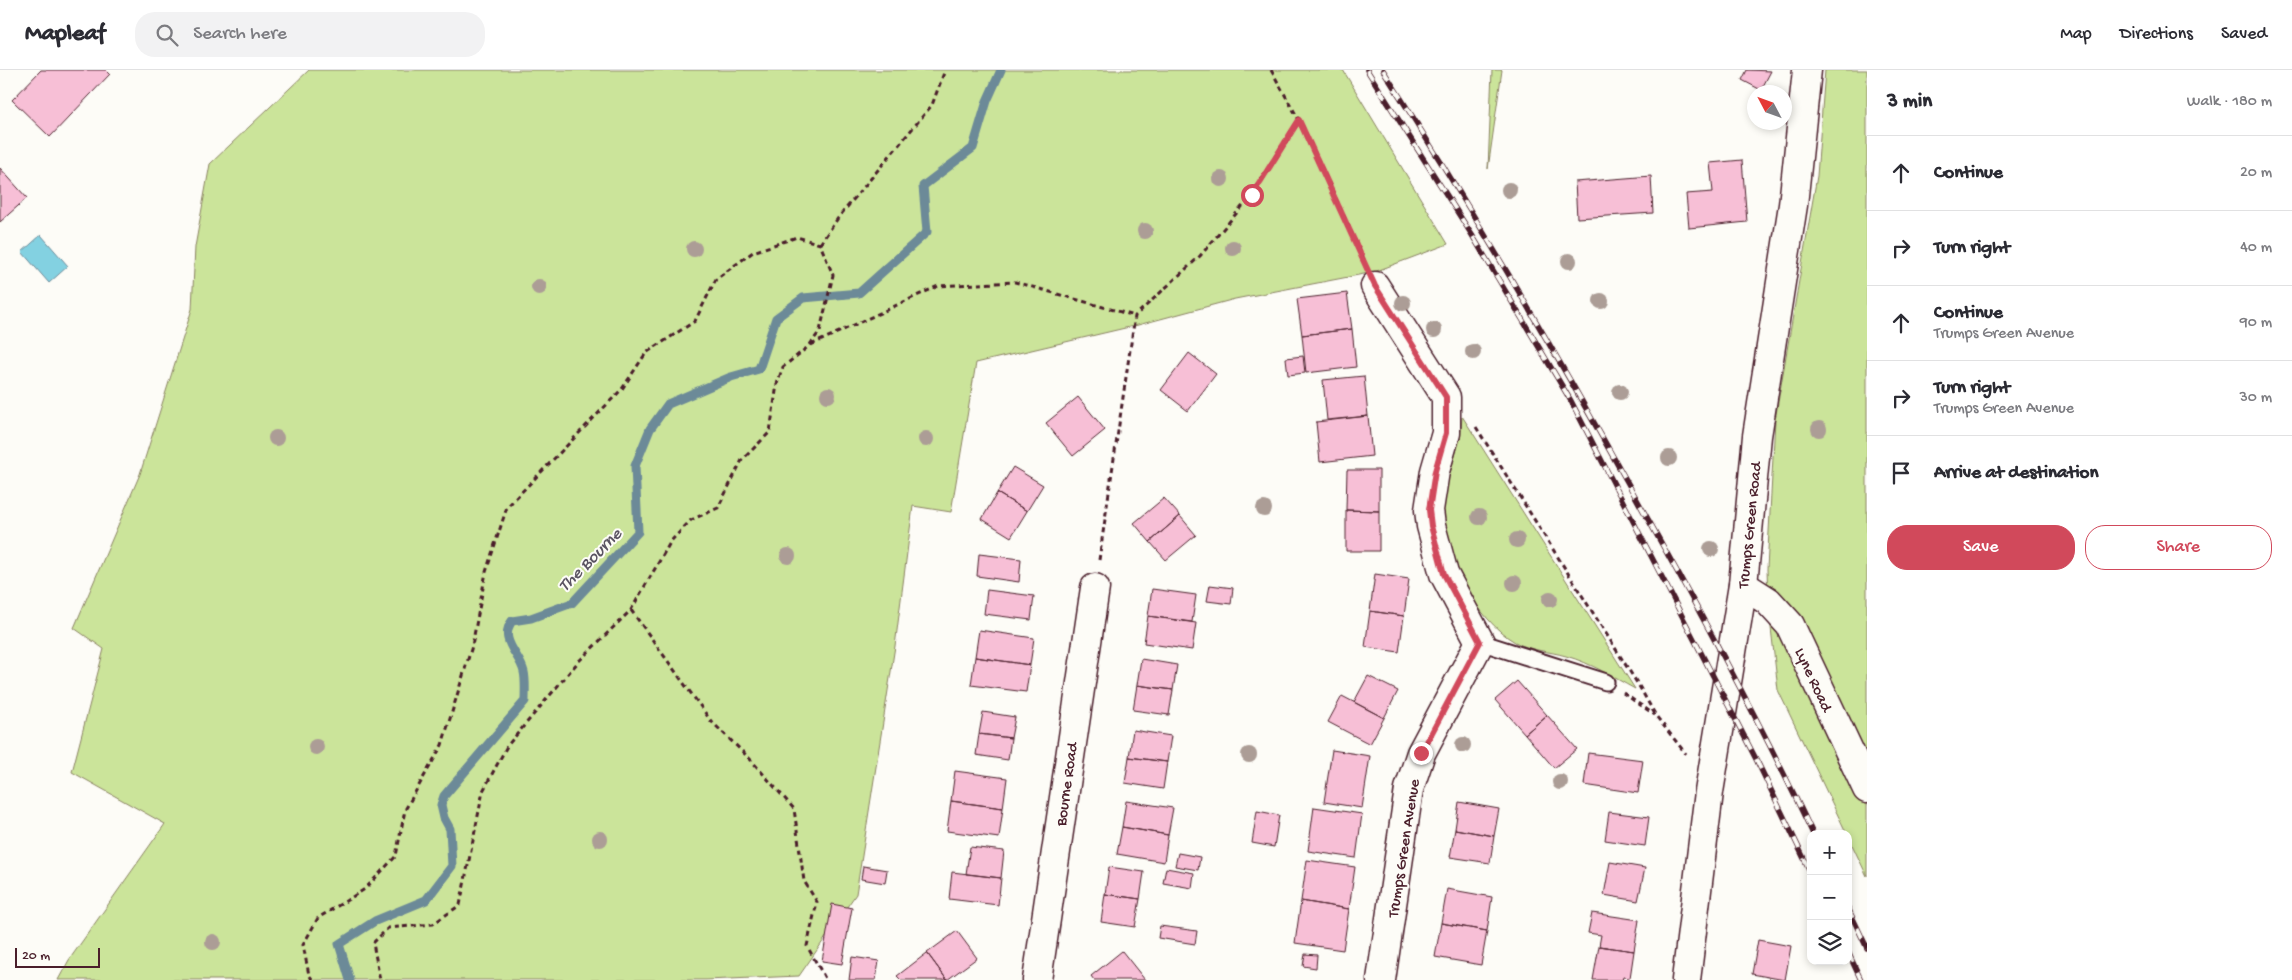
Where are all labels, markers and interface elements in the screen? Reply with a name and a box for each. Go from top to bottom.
search box [135,12,485,57]
text: Mapleaf [25,20,105,49]
icon: search [153,21,181,49]
text: Search here [193,23,287,46]
text: Map [2060,24,2092,45]
text: Directions [2120,24,2193,45]
text: Saved [2221,24,2267,45]
north arrow [1747,85,1792,130]
text: 3 min [1887,90,1932,115]
text: Walk · 180 m [2187,93,2272,112]
icon: ahead [1887,159,1915,187]
text: Continue [1934,162,2003,185]
text: 20 m [2240,164,2272,183]
route start [1241,184,1264,207]
icon: right [1887,234,1915,262]
text: Turn right [1934,237,2010,260]
text: 40 m [2240,239,2272,258]
text: Continue [1934,302,2003,325]
icon: ahead [1887,309,1915,337]
text: 90 m [2240,314,2272,333]
text: Trumps Green Avenue [1934,325,2074,344]
text: Turn right [1934,377,2010,400]
icon: right [1887,384,1915,412]
text: 30 m [2239,389,2272,408]
text: Trumps Green Avenue [1934,400,2074,419]
icon: arrive [1887,459,1915,487]
street label: Trumps Green Road [1735,460,1768,590]
text: Arrive at destination [1934,462,2098,485]
water label: The Bourne [555,524,627,597]
button: Save [1887,525,2075,570]
button: Share [2085,525,2272,570]
street label: Lyne Road [1789,646,1836,717]
street label: Bourne Road [1053,740,1084,829]
route end [1410,742,1433,765]
street label: Trumps Green Avenue [1385,777,1426,920]
map controls [1807,830,1852,965]
button: + [1807,830,1852,875]
button: − [1807,875,1852,920]
button: layers [1807,920,1852,965]
scale bar [15,945,100,968]
text: 20 m [22,948,50,965]

